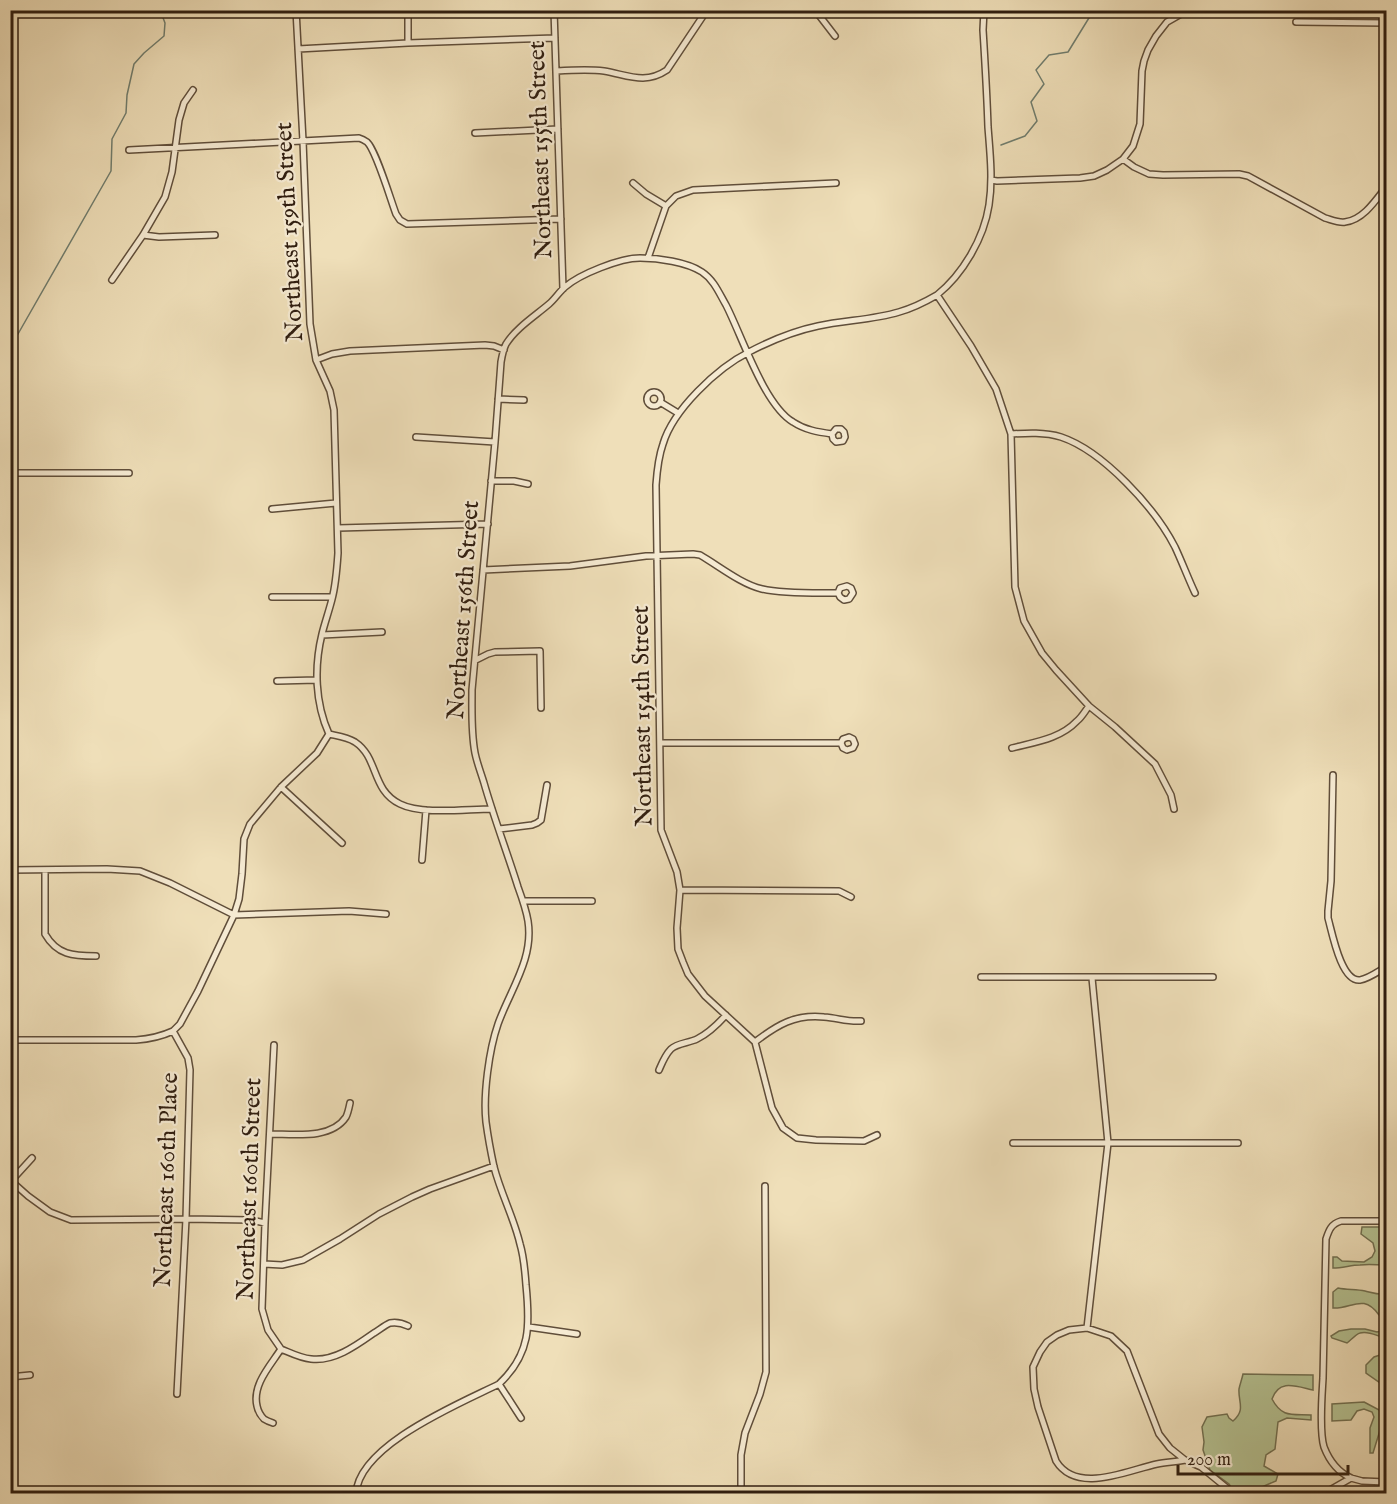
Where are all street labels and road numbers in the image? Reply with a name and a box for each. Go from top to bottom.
street label: Northeast 155th Street [522,40,560,260]
street label: Northeast 159th Street [269,121,311,343]
street label: Northeast 156th Street [441,499,487,721]
street label: Northeast 154th Street [626,605,660,827]
street label: Northeast 160th Place [148,1072,186,1288]
street label: Northeast 160th Street [231,1077,269,1301]

